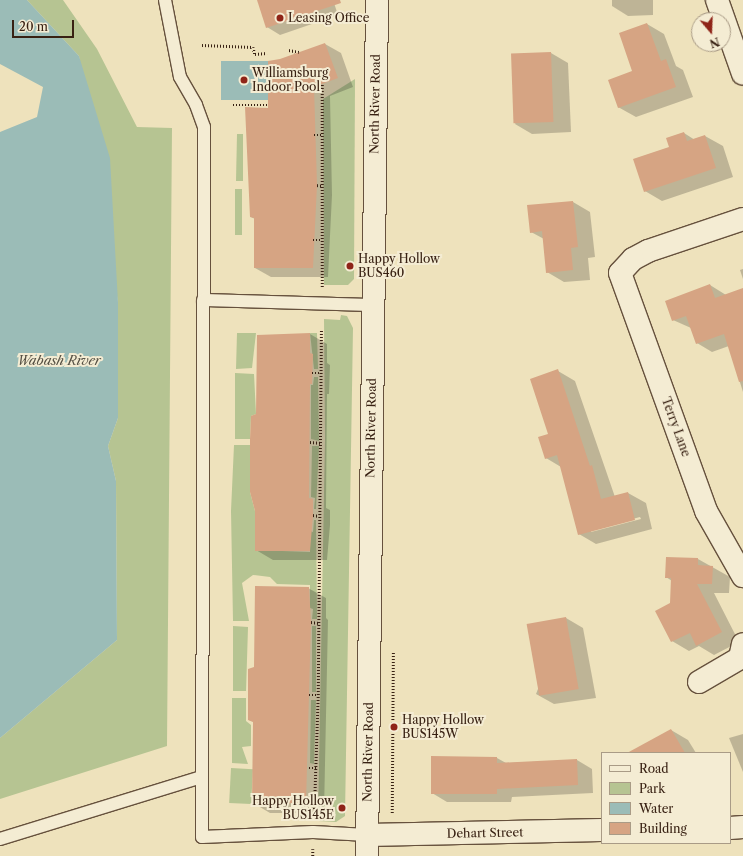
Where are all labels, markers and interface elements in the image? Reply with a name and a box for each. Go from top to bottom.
place label: Leasing Office [288,11,369,25]
scale bar [14,12,76,38]
north arrow [691,12,731,52]
marker: Leasing Office [275,13,285,23]
text: 20 m [19,19,48,34]
text: N [708,34,721,51]
street label: North River Road [367,54,383,154]
place label: Williamsburg Indoor Pool [252,66,328,94]
marker: Williamsburg Indoor Pool [239,75,249,85]
place label: Happy Hollow BUS460 [358,252,440,280]
marker: Happy Hollow BUS460 [345,261,355,271]
water label: Wabash River [17,352,101,368]
street label: North River Road [363,378,379,478]
street label: Terry Lane [658,395,694,459]
street label: North River Road [360,702,376,802]
place label: Happy Hollow BUS145W [402,713,484,741]
marker: Happy Hollow BUS145W [389,722,399,732]
legend [601,752,731,844]
text: Road [639,761,669,776]
text: Park [639,781,665,796]
place label: Happy Hollow BUS145E [252,794,334,822]
text: Water [639,801,673,816]
marker: Happy Hollow BUS145E [337,803,347,813]
text: Building [639,821,687,836]
street label: Dehart Street [446,825,524,841]

